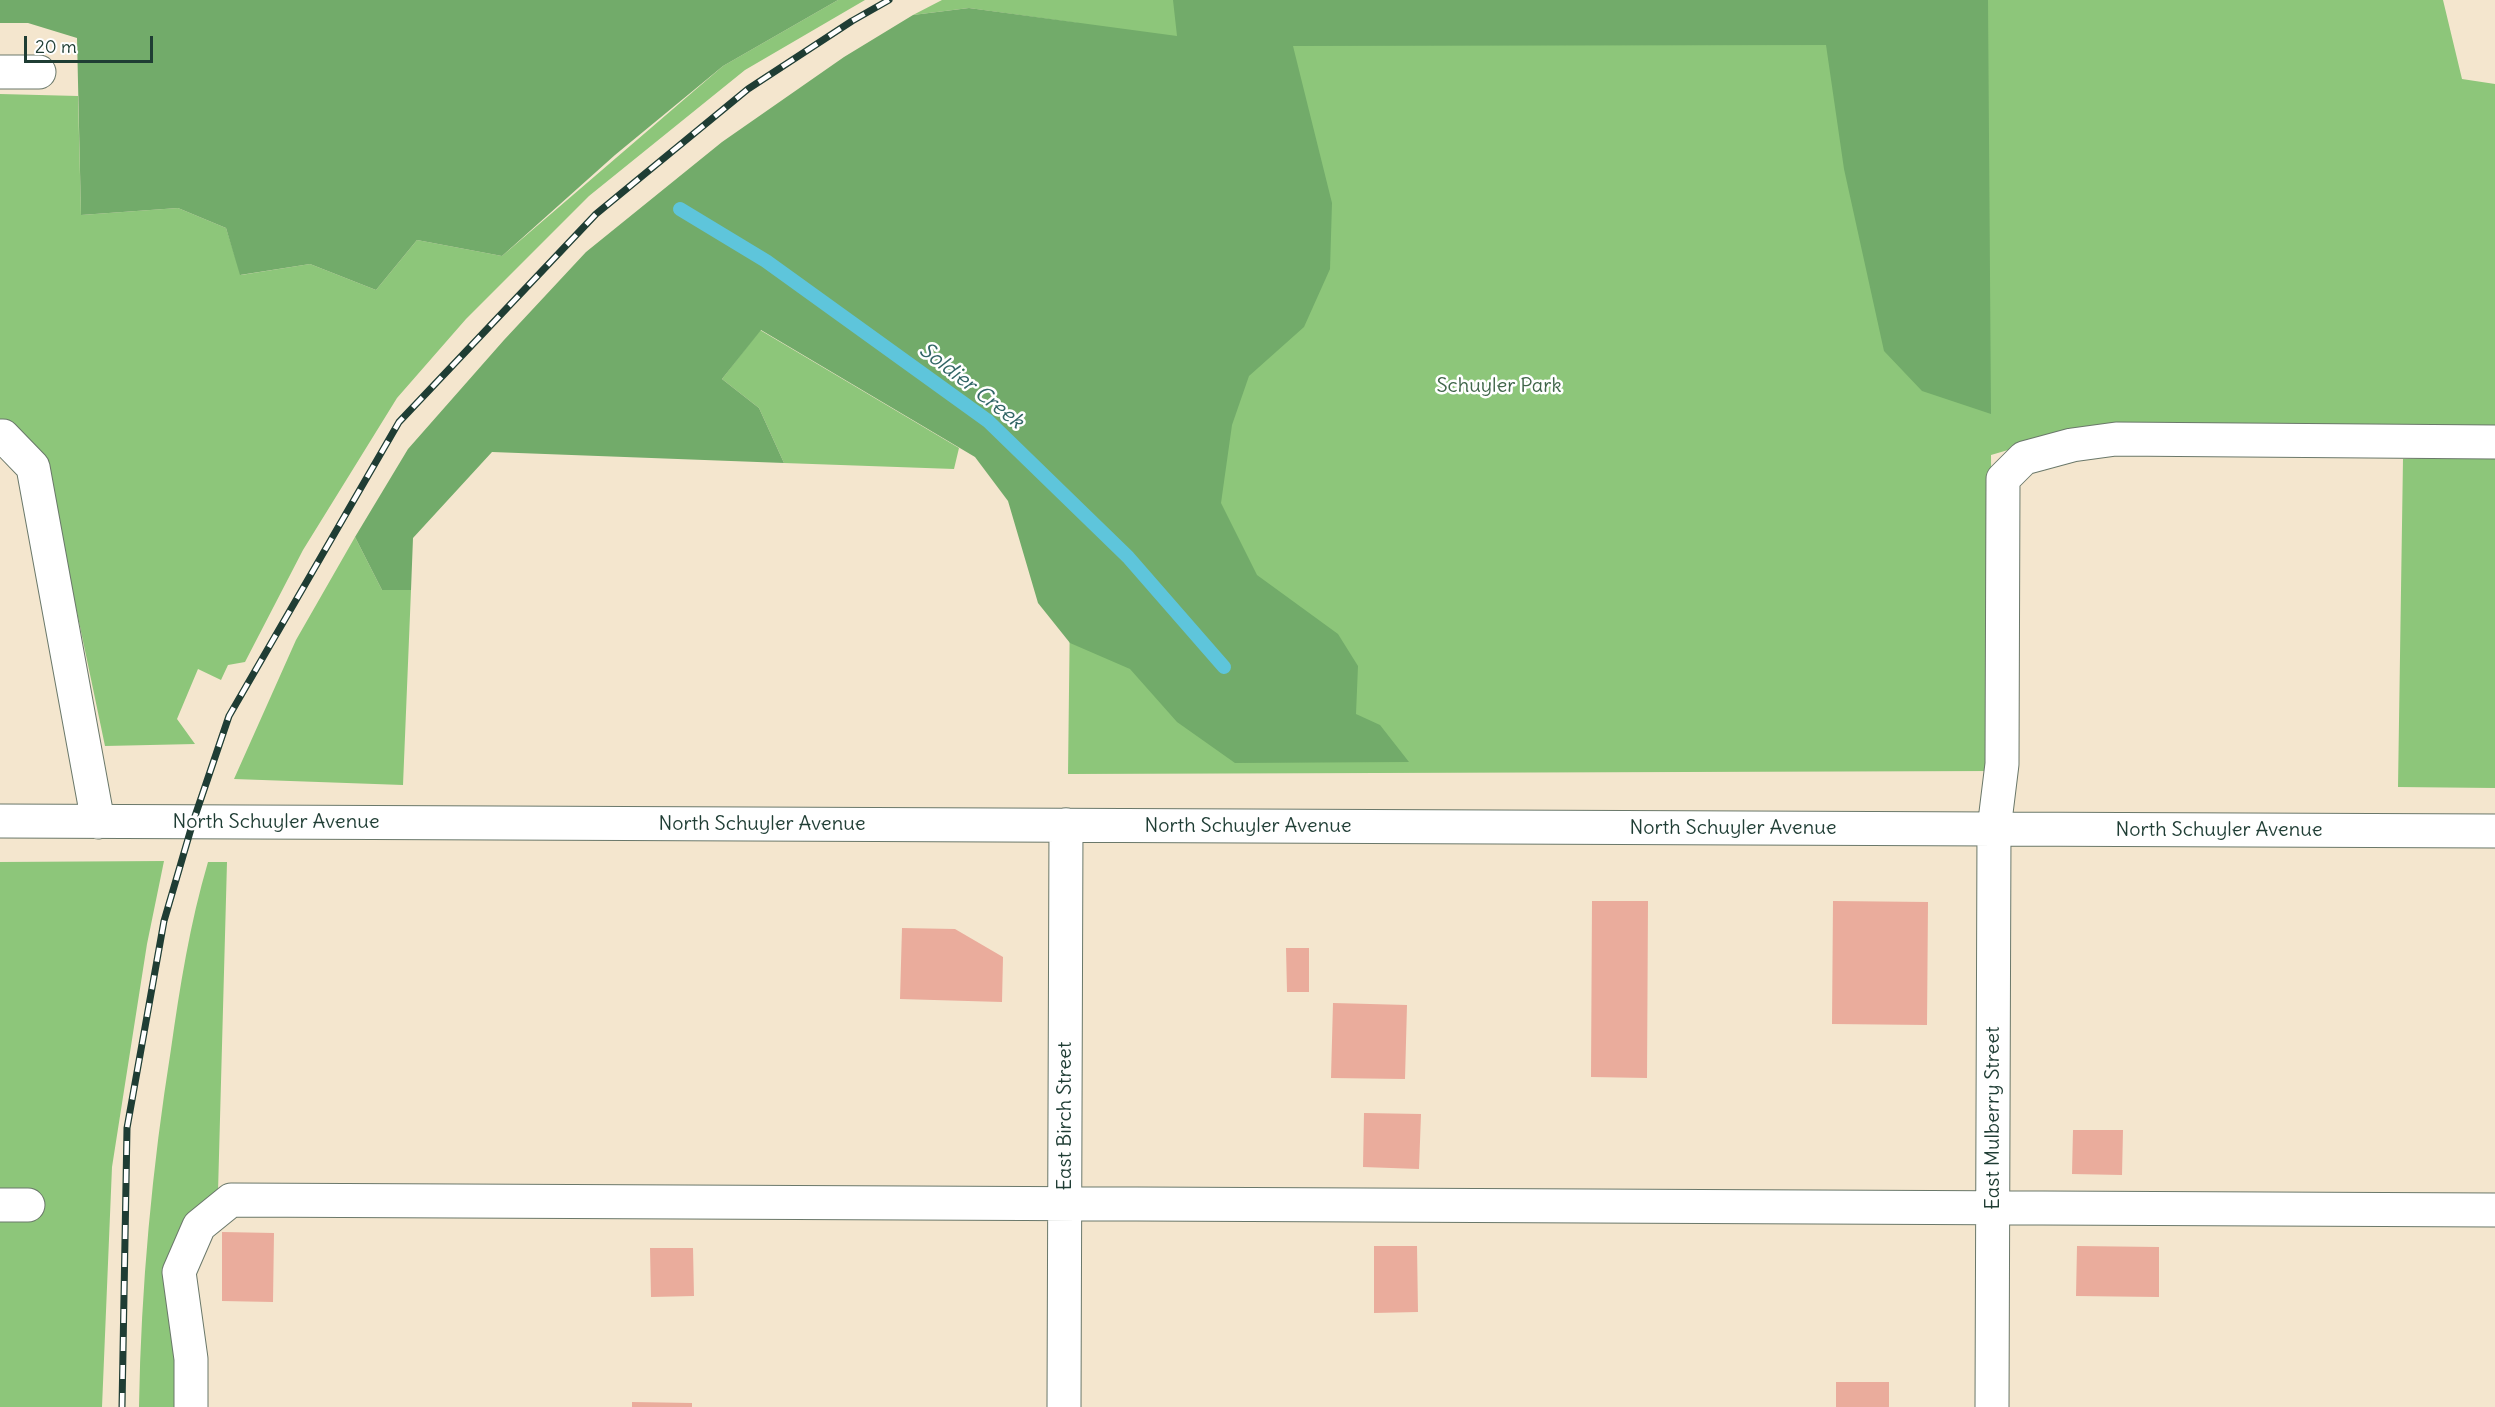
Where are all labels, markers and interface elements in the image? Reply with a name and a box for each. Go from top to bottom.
scale bar [27,24,156,62]
text: 20 m [35,35,77,58]
water label: Soldier Creek [914,338,1028,434]
park label: Schuyler Park [1436,374,1562,398]
street label: North Schuyler Avenue [173,810,379,834]
street label: North Schuyler Avenue [659,812,865,836]
street label: North Schuyler Avenue [1145,814,1351,838]
street label: North Schuyler Avenue [1630,816,1836,840]
street label: North Schuyler Avenue [2116,818,2322,842]
street label: East Mulberry Street [1981,1026,2005,1210]
street label: East Birch Street [1053,1042,1077,1190]

